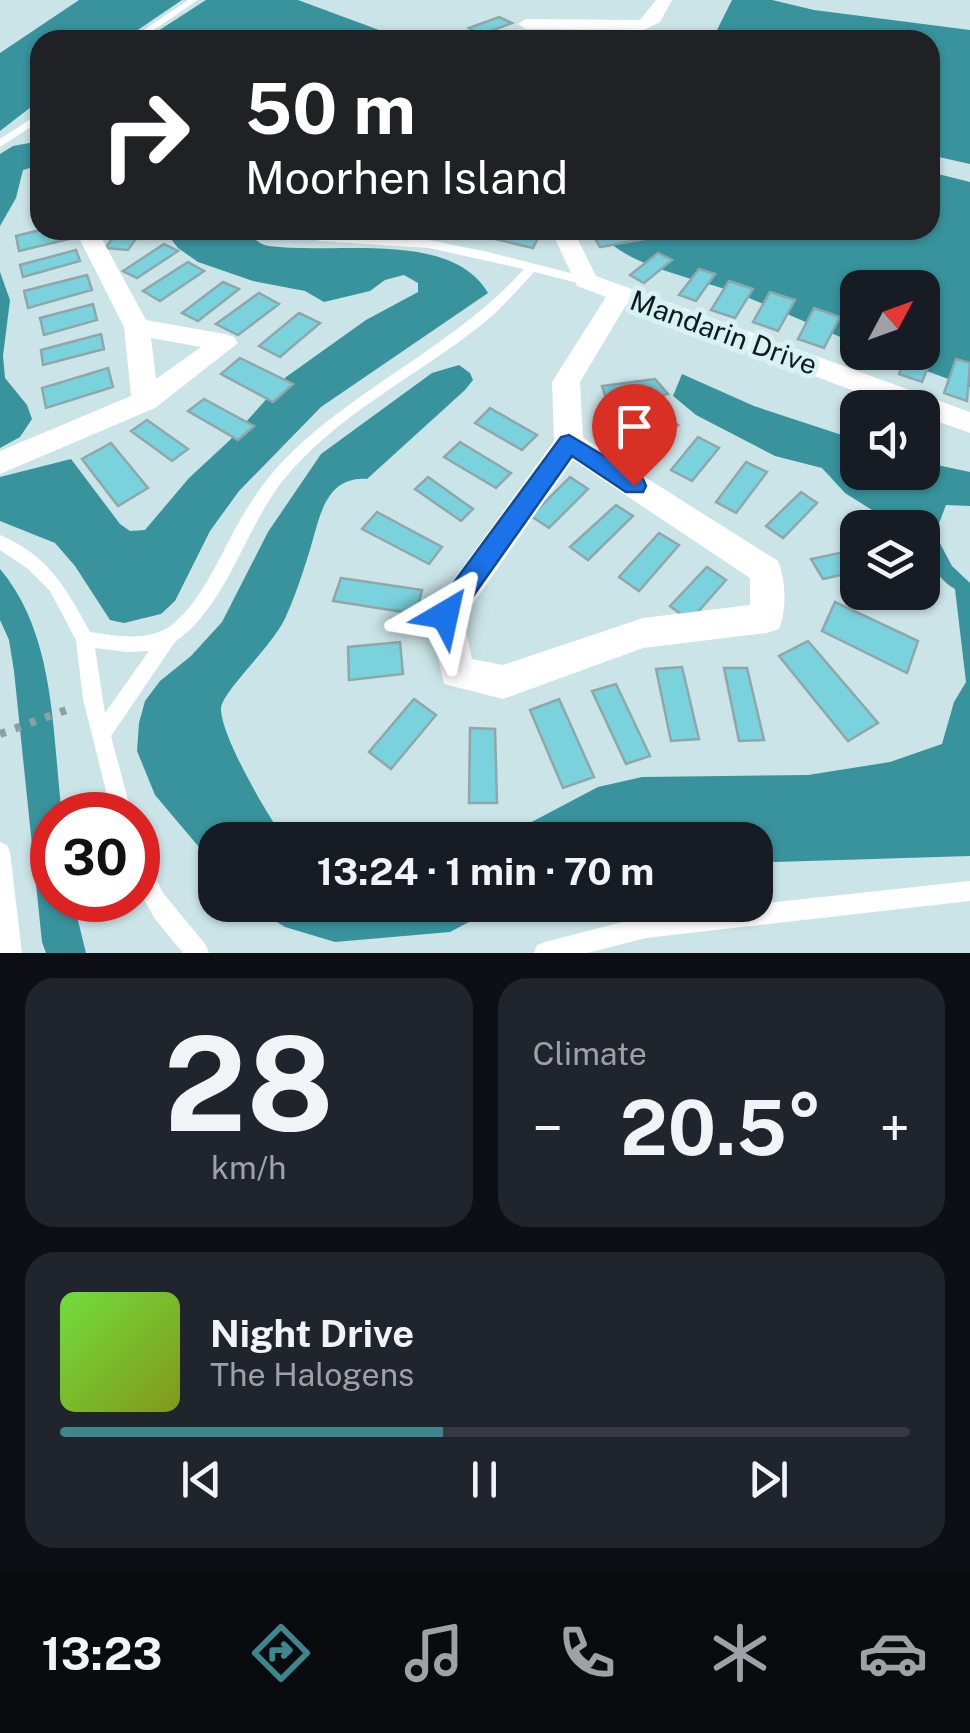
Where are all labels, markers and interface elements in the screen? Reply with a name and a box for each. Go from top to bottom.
text: 50 m [245,67,416,150]
icon: right [80,70,210,200]
text: Moorhen Island [245,151,568,204]
north arrow [840,270,940,370]
map controls [840,270,940,610]
street label: Mandarin Drive [626,283,822,381]
pin [592,384,677,487]
button: sound [840,390,940,490]
icon: arrive [607,399,662,454]
button: layers [840,510,940,610]
position arrow [393,563,497,667]
speed limit sign: 30 [30,792,160,922]
text: 13:24 · 1 min · 70 m [317,849,654,894]
text: 28 [164,1008,334,1160]
text: Climate [533,1035,647,1072]
text: 20.5° [620,1084,822,1172]
text: − [533,1096,563,1160]
text: + [879,1096,910,1160]
text: km/h [211,1149,286,1186]
text: Night Drive [210,1311,414,1356]
text: The Halogens [210,1356,414,1393]
icon: previous [174,1452,229,1507]
icon: pause [457,1452,512,1507]
icon: next [741,1452,796,1507]
icon: directions [246,1618,316,1688]
icon: music [399,1618,469,1688]
icon: phone [552,1618,622,1688]
icon: climate [705,1618,775,1688]
icon: car [858,1618,928,1688]
text: 13:23 [42,1627,162,1680]

